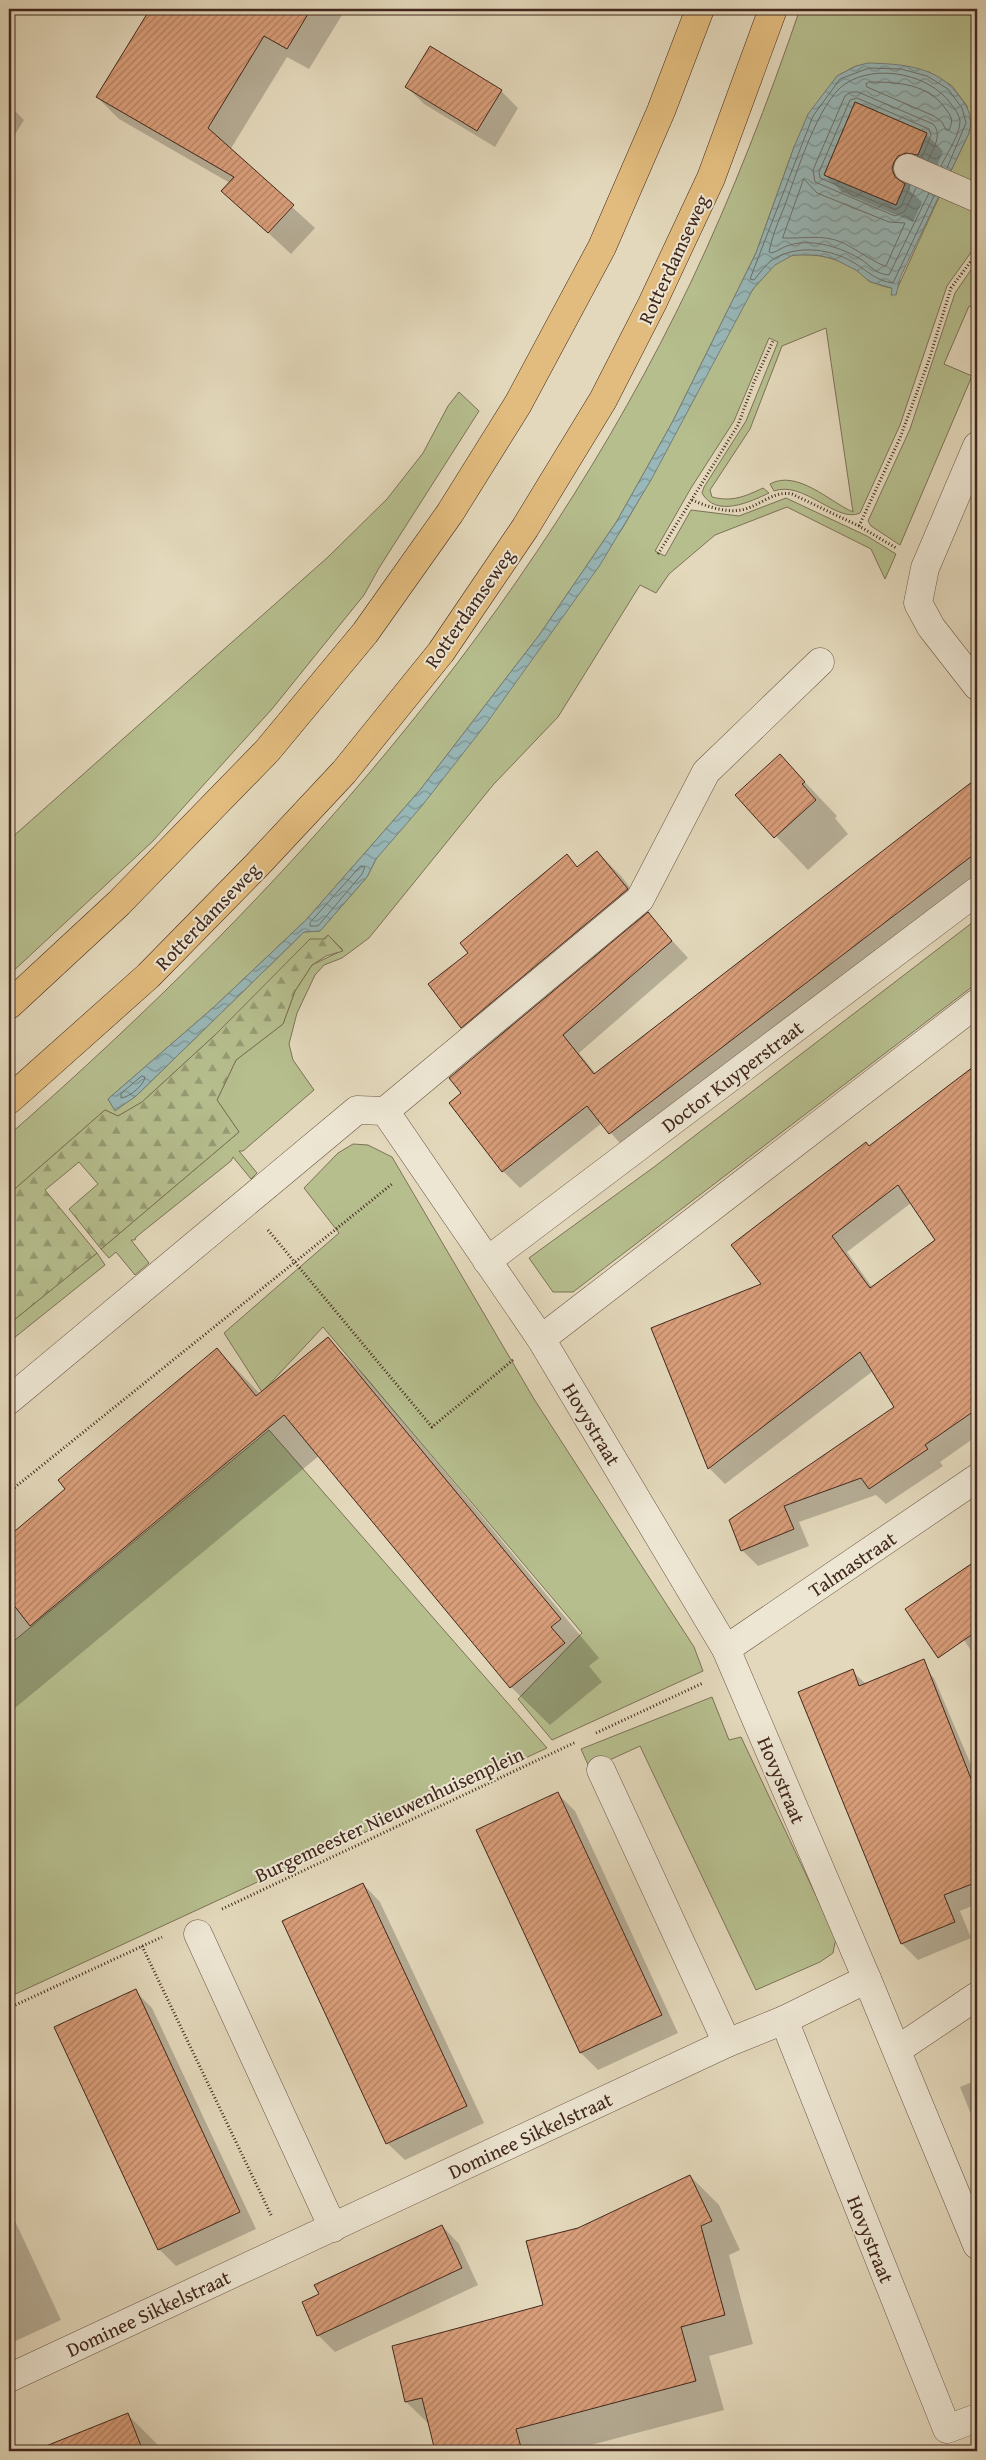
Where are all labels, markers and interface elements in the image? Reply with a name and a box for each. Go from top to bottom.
street label: Rotterdamseweg [630,189,716,329]
street label: Rotterdamseweg [417,542,521,674]
street label: Rotterdamseweg [148,855,266,976]
street label: Doctor Kuyperstraat [655,1013,809,1139]
street label: Hovystraat [556,1377,628,1471]
street label: Talmastraat [802,1524,902,1604]
street label: Hovystraat [751,1732,813,1828]
street label: Burgemeester Nieuwenhuisenplein [250,1739,528,1889]
street label: Dominee Sikkelstraat [443,2084,617,2186]
street label: Hovystraat [840,2191,902,2287]
street label: Dominee Sikkelstraat [61,2262,235,2364]

